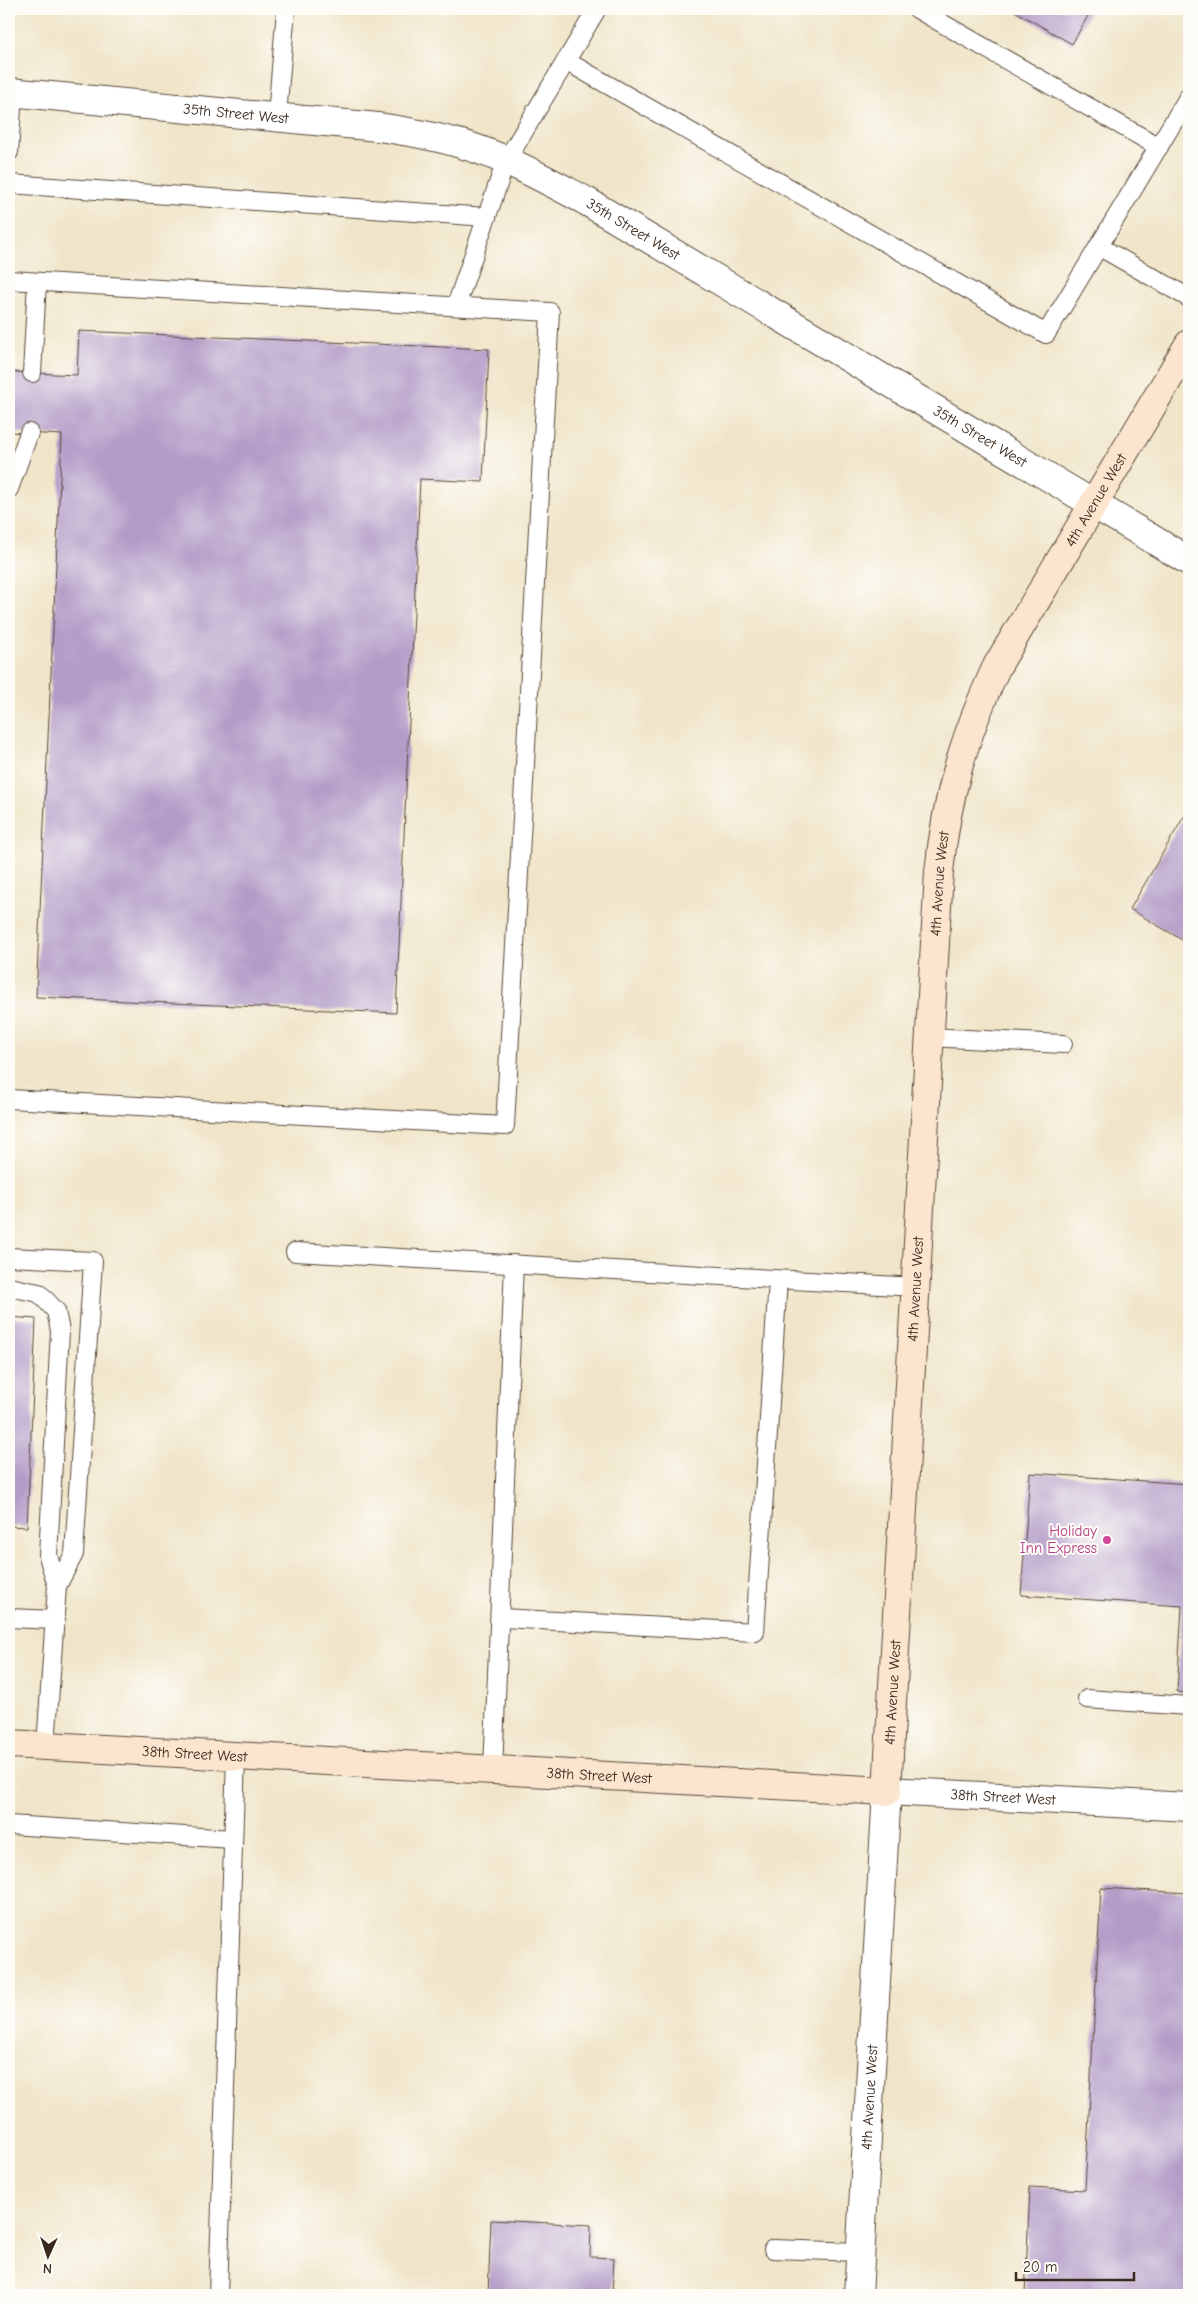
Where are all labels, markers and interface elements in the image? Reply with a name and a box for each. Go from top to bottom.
street label: 35th Street West [182,100,290,128]
street label: 35th Street West [583,194,684,264]
street label: 35th Street West [930,401,1031,471]
street label: 4th Avenue West [1061,450,1131,550]
street label: 4th Avenue West [926,829,953,937]
street label: 4th Avenue West [903,1235,927,1342]
place label: Holiday Inn Express [1020,1522,1097,1557]
marker: Holiday Inn Express [1101,1534,1113,1546]
street label: 4th Avenue West [881,1639,905,1746]
street label: 38th Street West [142,1742,249,1766]
street label: 38th Street West [546,1764,653,1787]
street label: 38th Street West [950,1785,1057,1809]
street label: 4th Avenue West [857,2043,881,2150]
north arrow [22,2232,72,2282]
scale bar [1016,2249,1133,2281]
text: 20 m [1023,2258,1057,2276]
text: N [42,2260,52,2277]

